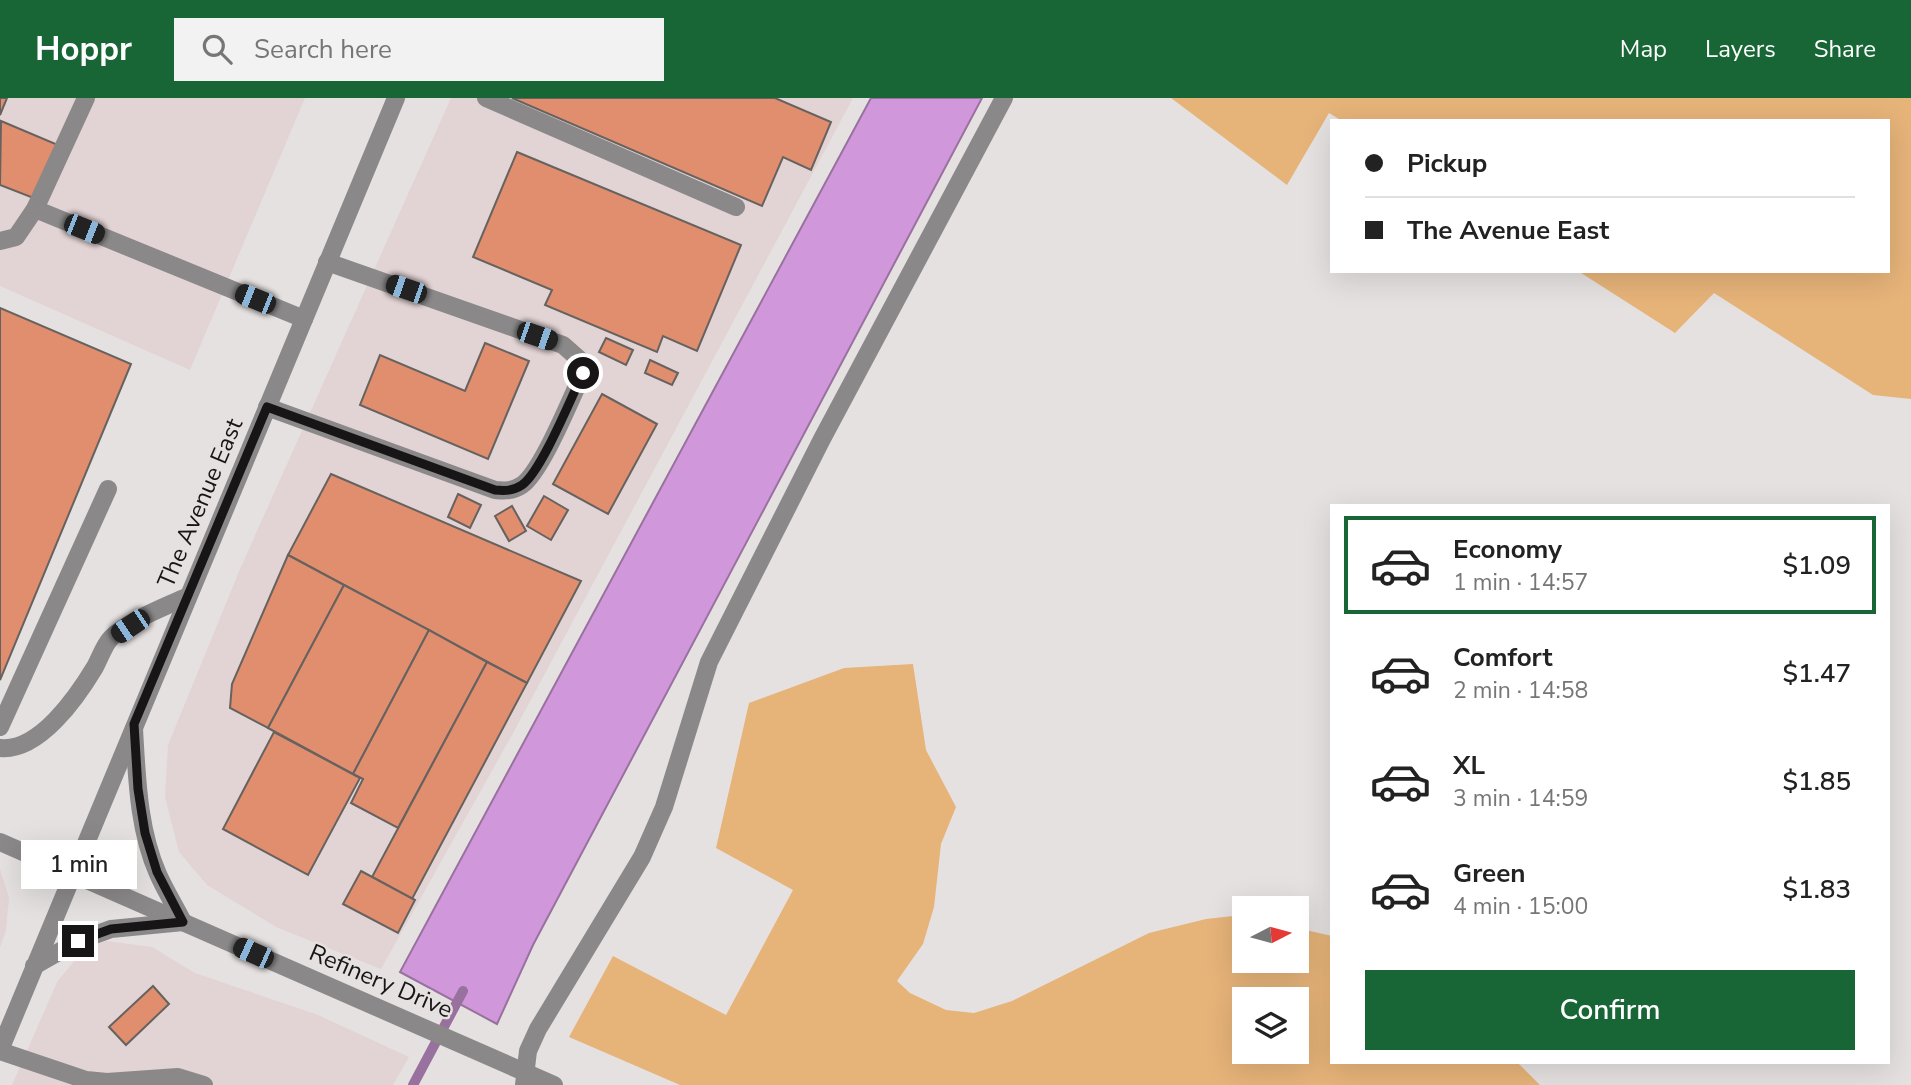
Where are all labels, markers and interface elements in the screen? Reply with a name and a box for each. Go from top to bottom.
search box [174,18,664,81]
text: Hoppr [35,27,132,72]
icon: search [198,30,236,68]
text: Search here [254,32,392,67]
text: Map [1620,33,1667,65]
text: Layers [1705,33,1776,65]
text: Share [1814,33,1876,65]
text: Pickup [1407,146,1487,181]
car [61,211,108,247]
text: The Avenue East [1407,213,1609,248]
car [383,272,430,306]
car [232,281,279,317]
car [514,319,561,353]
route start [567,357,599,389]
street label: The Avenue East [150,413,250,593]
text: Economy [1453,532,1562,567]
icon: car [1369,534,1432,597]
text: $1.09 [1782,548,1851,583]
text: 1 min · 14:57 [1453,567,1588,598]
car [107,606,154,646]
text: Comfort [1453,640,1553,675]
icon: car [1369,642,1432,705]
text: $1.47 [1782,656,1851,691]
text: 2 min · 14:58 [1453,675,1588,706]
text: XL [1453,748,1485,783]
icon: car [1369,750,1432,813]
text: $1.85 [1782,764,1851,799]
text: 3 min · 14:59 [1453,783,1588,814]
callout: 1 min [20,840,136,888]
text: 1 min [50,849,108,880]
text: Green [1453,856,1526,891]
icon: car [1369,858,1432,921]
text: $1.83 [1782,872,1851,907]
text: 4 min · 15:00 [1453,891,1588,922]
north arrow [1232,896,1309,973]
map controls [1232,896,1309,1064]
route end [62,925,94,957]
car [230,935,277,971]
street label: Refinery Drive [304,936,458,1026]
button: Confirm [1365,970,1855,1050]
button: layers [1232,987,1309,1064]

